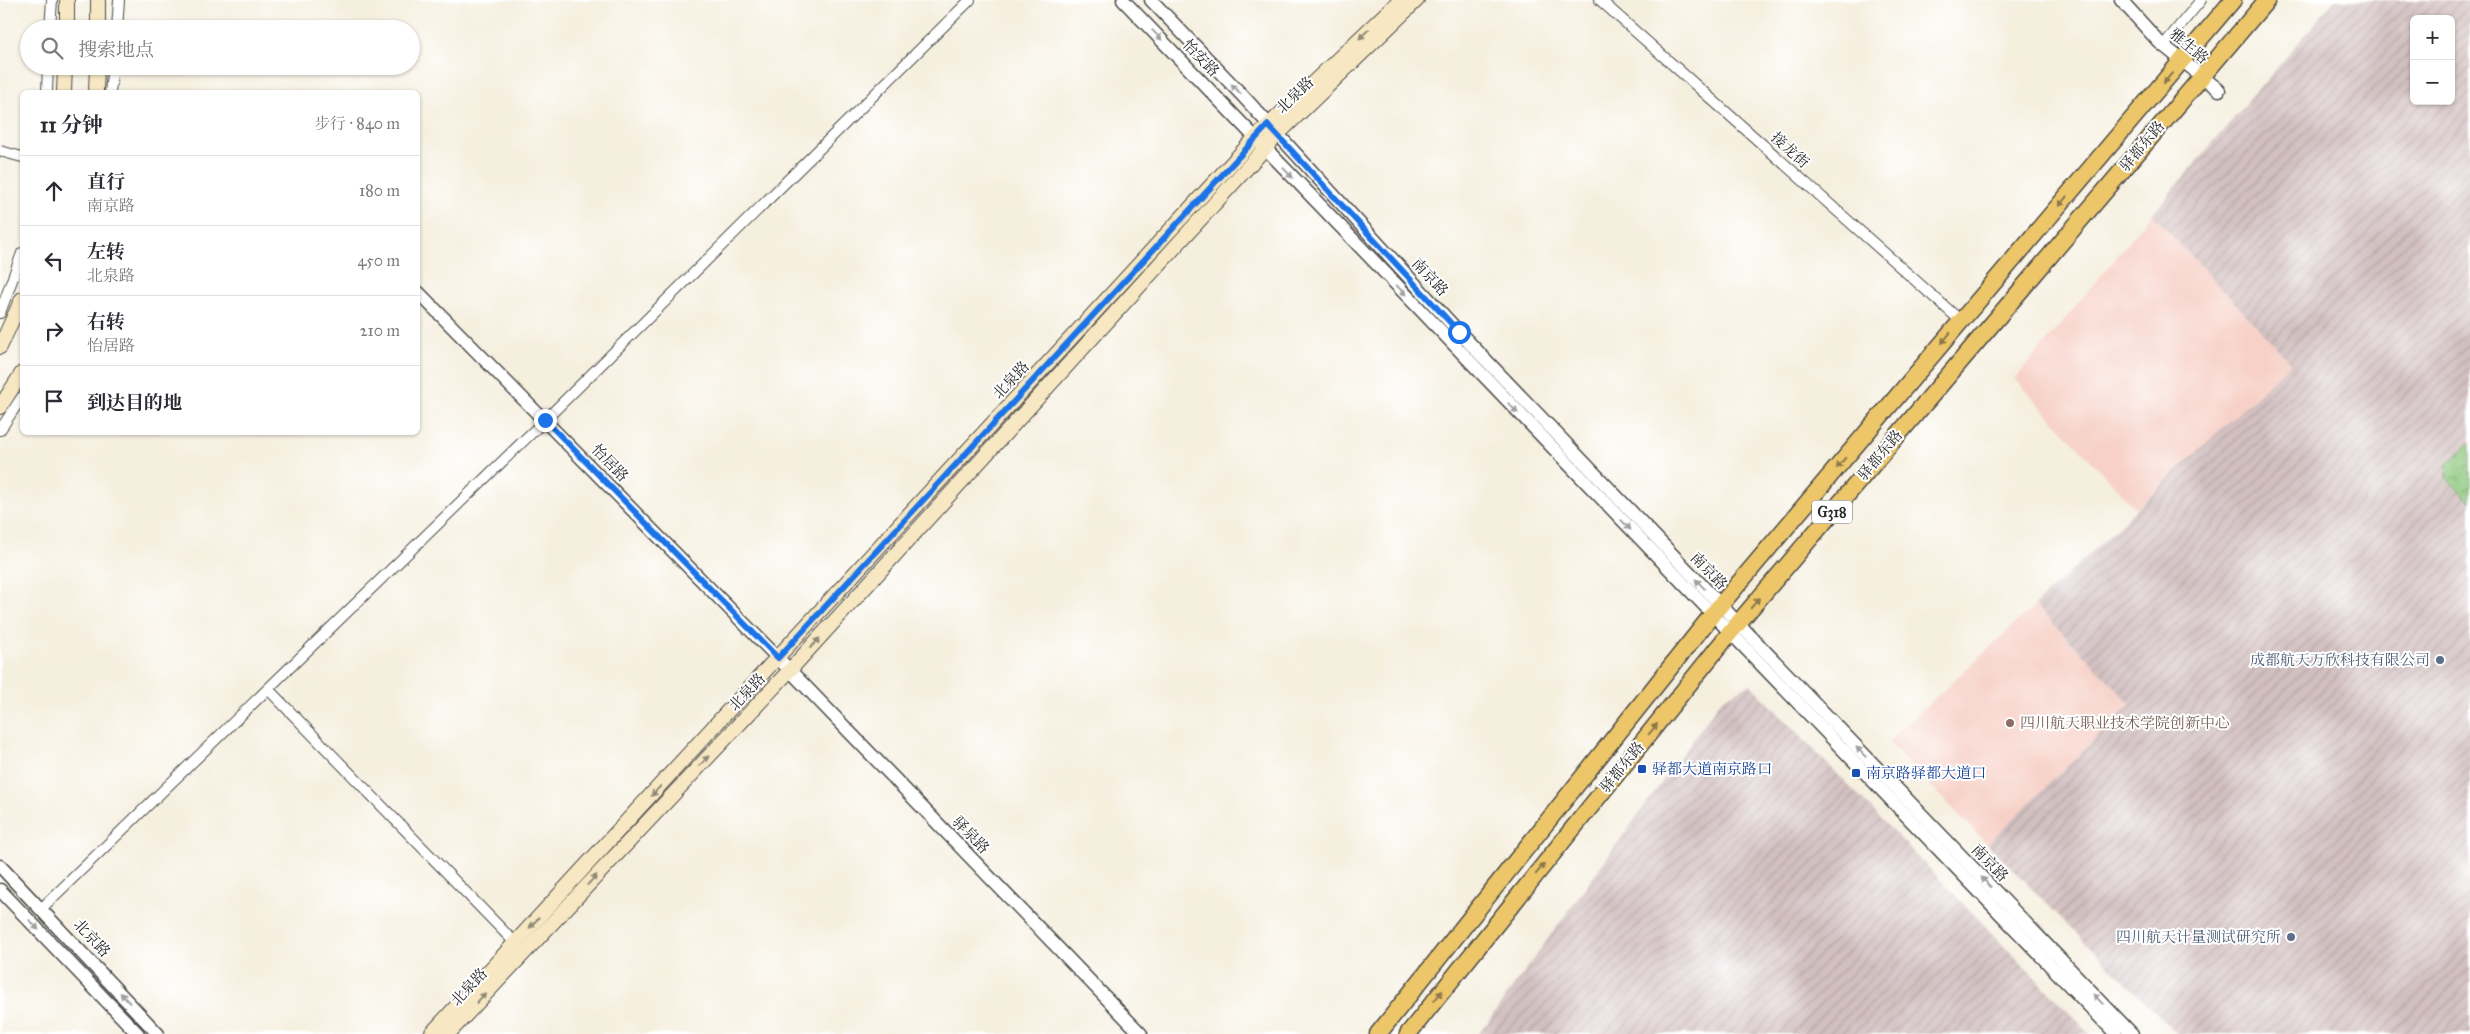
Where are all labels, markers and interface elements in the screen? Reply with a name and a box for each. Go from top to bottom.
map controls [2410,15,2455,105]
button: + [2410,15,2455,60]
search box [20,20,420,75]
street label: 雅生路 [2166,25,2212,67]
one-way arrow [1359,28,1371,40]
one-way arrow [1150,29,1162,41]
icon: search [38,34,66,62]
street label: 怡安路 [1179,36,1223,80]
text: 搜索地点 [78,38,154,61]
button: − [2410,60,2455,105]
one-way arrow [2163,71,2174,84]
street label: 北泉路 [1273,73,1317,117]
one-way arrow [1230,83,1242,95]
text: 11 分钟 [40,112,103,138]
text: 步行 · 840 m [314,114,400,133]
street label: 驿都东路 [2116,117,2168,175]
street label: 接龙街 [1767,128,1813,172]
one-way arrow [1282,167,1294,179]
text: 直行 [87,170,125,193]
icon: ahead [40,177,68,205]
text: 180 m [359,181,400,200]
one-way arrow [2057,195,2069,207]
text: 南京路 [87,196,135,215]
text: 左转 [87,240,125,263]
icon: left [40,247,68,275]
text: 450 m [357,251,400,270]
street label: 南京路 [1408,254,1452,300]
text: 北泉路 [87,266,135,285]
one-way arrow [1395,284,1407,296]
text: 右转 [87,310,125,333]
icon: right [40,317,68,345]
text: 210 m [360,321,400,340]
route start [1448,321,1471,344]
one-way arrow [1941,332,1952,345]
text: 怡居路 [87,336,135,355]
street label: 北泉路 [989,357,1033,403]
icon: arrive [40,387,68,415]
text: 到达目的地 [87,391,182,414]
one-way arrow [1507,401,1519,413]
route end [534,409,557,432]
street label: 驿都东路 [1854,426,1906,484]
street label: 怡居路 [588,441,632,485]
one-way arrow [1836,456,1847,469]
road number: G318 [1812,501,1852,524]
one-way arrow [1620,519,1632,531]
street label: 南京路 [1687,549,1731,593]
one-way arrow [1694,579,1706,591]
one-way arrow [1749,597,1761,609]
one-way arrow [809,637,821,649]
place label: 成都航天万欣科技有限公司 [2250,651,2430,669]
marker: 成都航天万欣科技有限公司 [2434,654,2446,666]
street label: 北泉路 [725,669,769,715]
place label: 四川航天职业技术学院创新中心 [2020,714,2230,732]
marker: 四川航天职业技术学院创新中心 [2004,717,2016,729]
one-way arrow [1647,723,1658,736]
street label: 驿都东路 [1596,738,1648,796]
one-way arrow [1855,746,1867,758]
one-way arrow [698,756,710,768]
place label: 驿都大道南京路口 [1652,760,1772,778]
marker: 驿都大道南京路口 [1636,763,1648,775]
place label: 南京路驿都大道口 [1866,764,1986,782]
marker: 南京路驿都大道口 [1850,767,1862,779]
one-way arrow [650,785,661,797]
street label: 驿泉路 [949,813,993,857]
street label: 南京路 [1968,841,2012,885]
one-way arrow [1534,863,1545,876]
one-way arrow [586,874,598,886]
one-way arrow [1980,876,1992,888]
street label: 北京路 [70,915,114,961]
one-way arrow [528,917,540,929]
one-way arrow [28,918,40,930]
place label: 四川航天计量测试研究所 [2116,928,2281,946]
marker: 四川航天计量测试研究所 [2285,931,2297,943]
street label: 北泉路 [447,964,491,1010]
one-way arrow [1433,990,1444,1003]
one-way arrow [119,993,131,1005]
one-way arrow [475,993,487,1005]
one-way arrow [2092,993,2104,1005]

